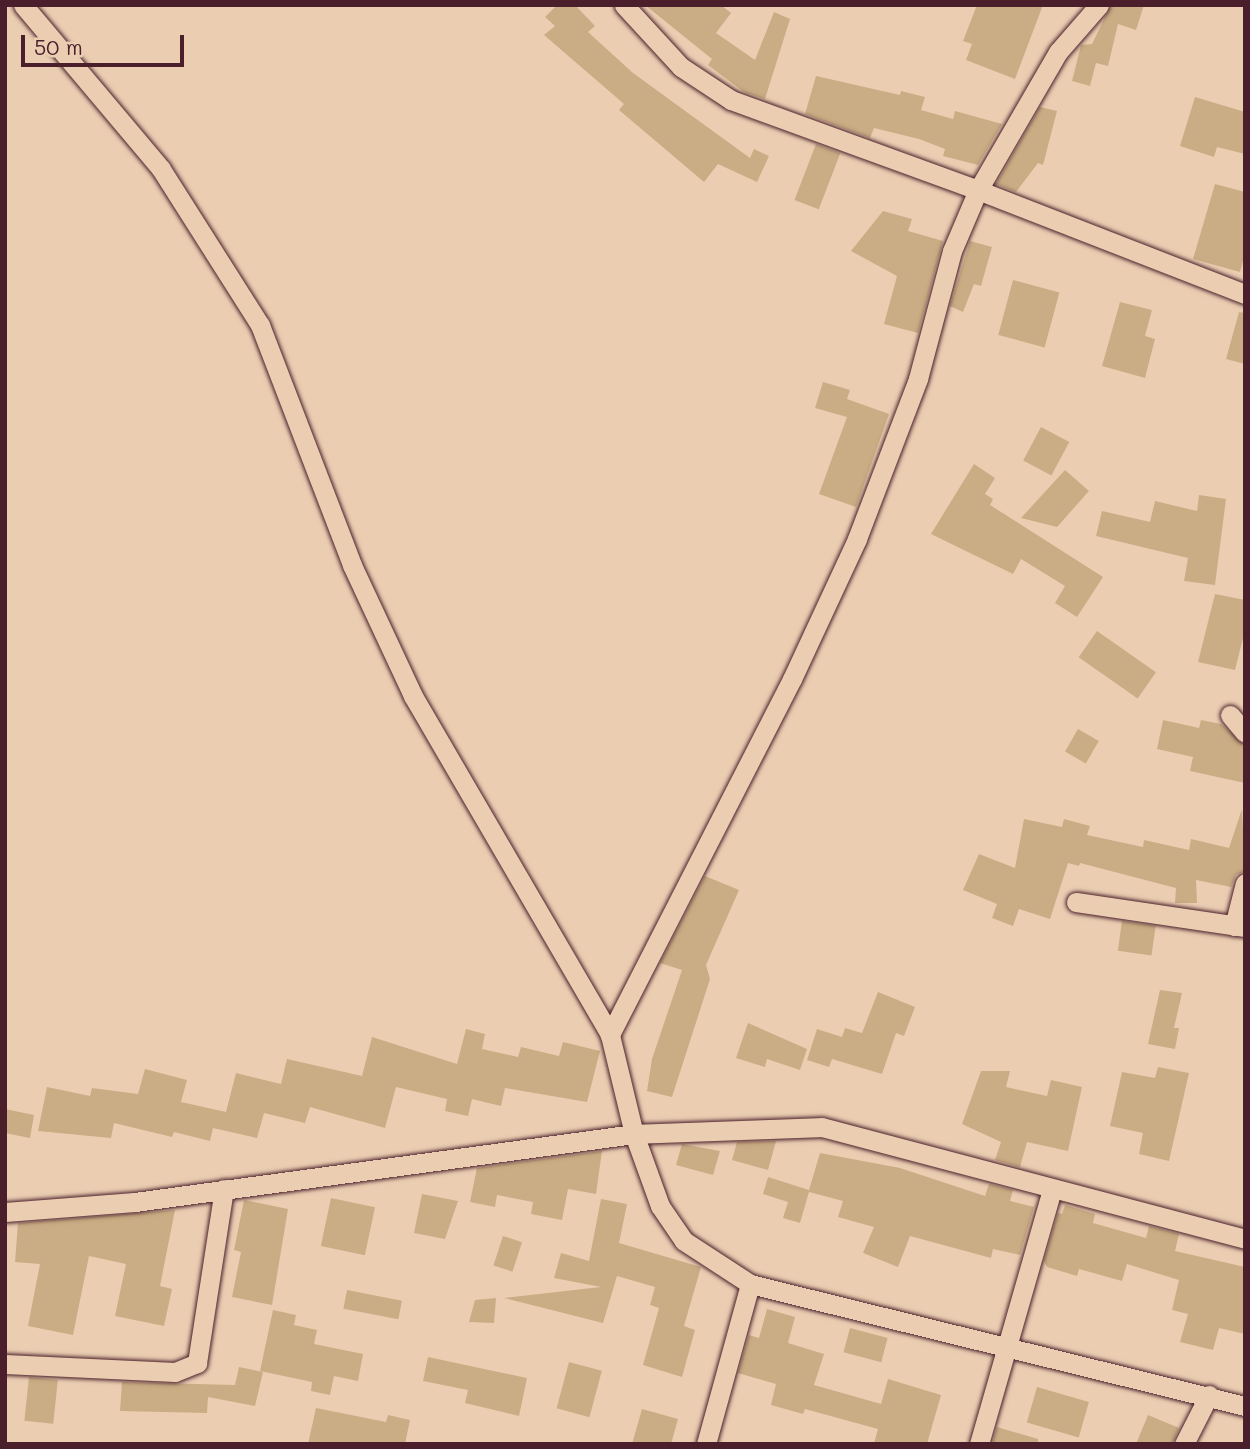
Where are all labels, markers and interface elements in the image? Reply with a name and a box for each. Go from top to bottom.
scale bar [24,21,187,65]
text: 50 m [34,33,83,60]

